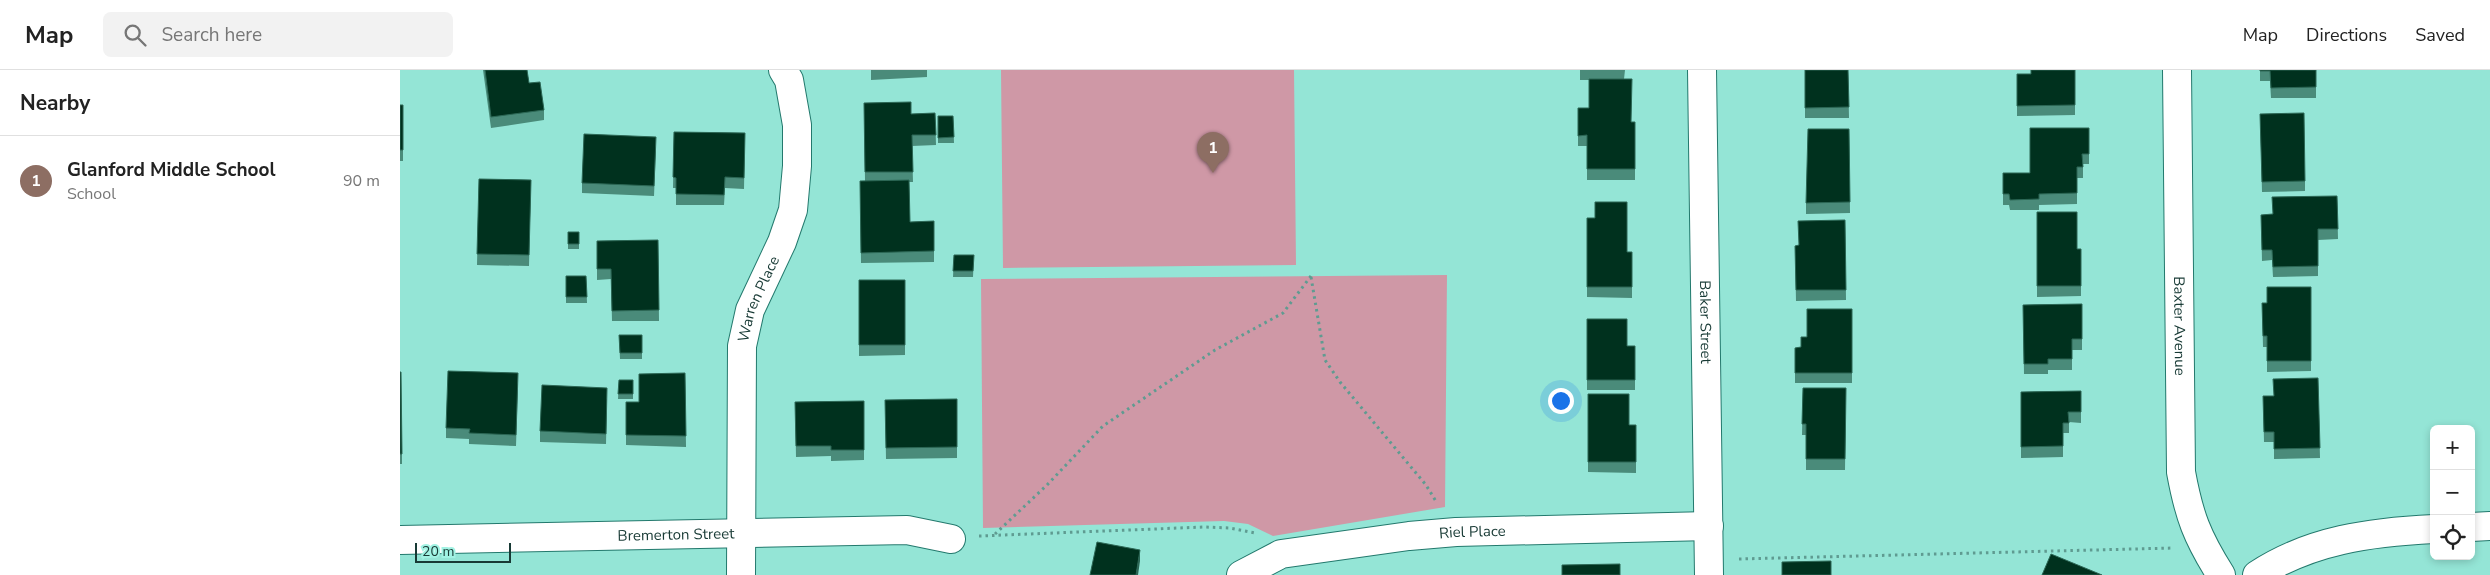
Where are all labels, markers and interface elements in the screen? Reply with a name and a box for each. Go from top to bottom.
search box [103,12,453,57]
text: Map [25,19,73,51]
icon: search [121,21,149,49]
text: Search here [161,22,262,48]
text: Map [2243,23,2278,47]
text: Directions [2306,23,2387,47]
text: Saved [2415,23,2465,47]
text: Nearby [20,89,90,117]
pin: 1 [1197,132,1229,173]
text: Glanford Middle School [67,157,276,183]
text: 1 [31,170,41,192]
text: 90 m [343,170,380,192]
text: School [67,183,116,205]
street label: Warren Place [733,253,784,344]
street label: Baxter Avenue [2169,276,2190,376]
street label: Baker Street [1695,280,1716,365]
your location [1548,388,1574,414]
map controls [2430,425,2475,560]
button: + [2430,425,2475,470]
button: − [2430,470,2475,515]
button: locate [2430,515,2475,560]
street label: Riel Place [1438,521,1506,543]
street label: Bremerton Street [617,523,735,546]
scale bar [415,540,511,563]
text: 20 m [422,542,454,561]

